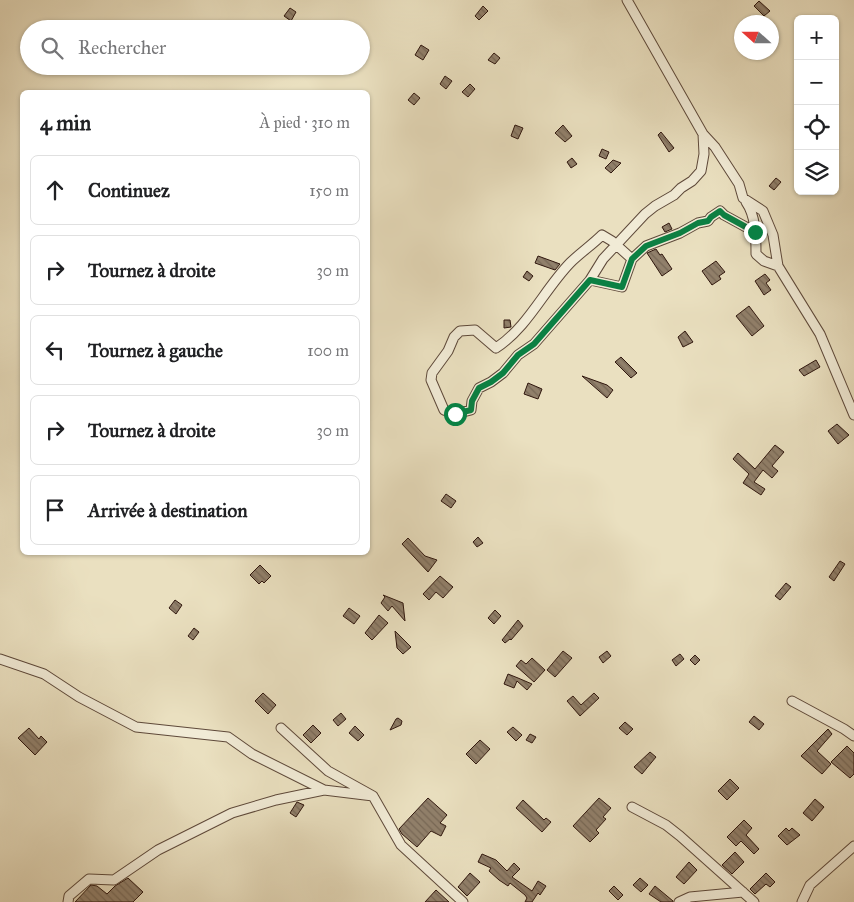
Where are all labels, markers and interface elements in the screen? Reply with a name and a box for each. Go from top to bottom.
north arrow [734,15,779,60]
map controls [794,15,839,195]
button: + [794,15,839,60]
search box [20,20,370,75]
icon: search [38,34,66,62]
text: Rechercher [78,36,166,59]
button: − [794,60,839,105]
button: locate [794,105,839,150]
text: 4 min [40,110,91,136]
text: À pied · 310 m [260,113,350,132]
button: layers [794,150,839,195]
icon: ahead [41,176,69,204]
text: Continuez [88,179,170,202]
text: 150 m [309,181,349,200]
route end [744,221,767,244]
icon: right [41,256,69,284]
text: Tournez à droite [88,259,216,282]
text: 30 m [316,261,349,280]
icon: left [41,336,69,364]
text: Tournez à gauche [88,339,223,362]
text: 100 m [307,341,349,360]
route start [444,403,467,426]
icon: right [41,416,69,444]
text: Tournez à droite [88,419,216,442]
text: 30 m [316,421,349,440]
icon: arrive [41,496,69,524]
text: Arrivée à destination [88,499,247,522]

